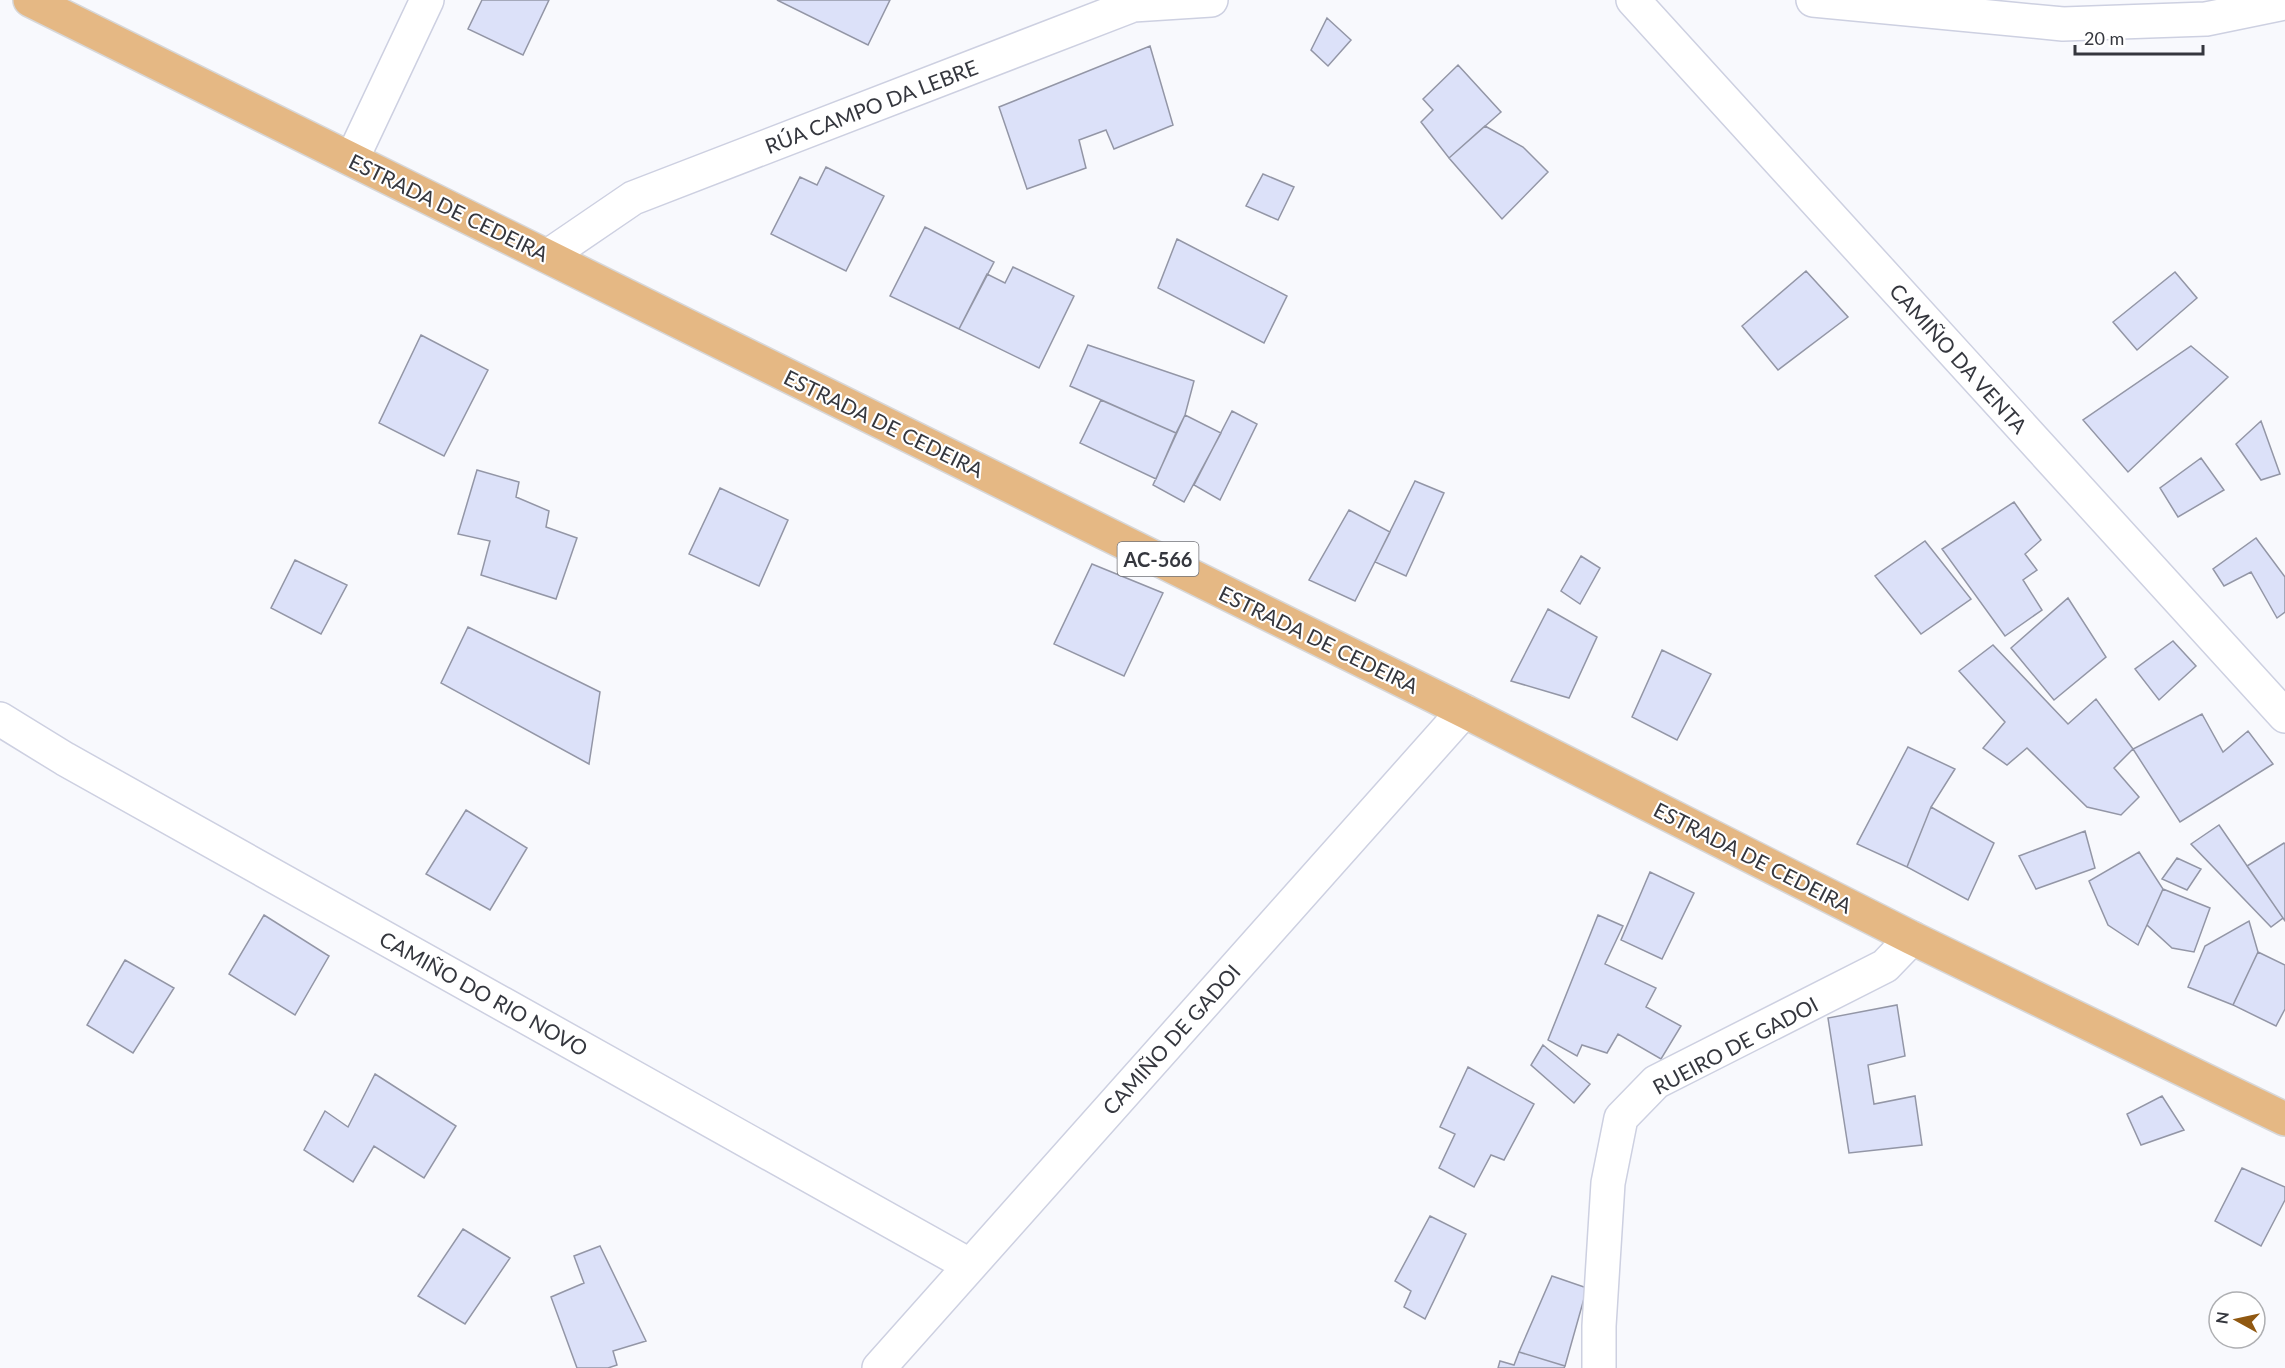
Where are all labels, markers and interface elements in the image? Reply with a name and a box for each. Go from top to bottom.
scale bar [2075,18,2202,56]
text: 20 m [2084,27,2124,49]
street label: RÚA CAMPO DA LEBRE [761,54,981,158]
street label: ESTRADA DE CEDEIRA [345,148,553,267]
street label: CAMIÑO DA VENTA [1885,278,2033,439]
street label: ESTRADA DE CEDEIRA [780,364,988,483]
road number: AC-566 [1118,542,1198,576]
street label: ESTRADA DE CEDEIRA [1215,580,1423,699]
street label: ESTRADA DE CEDEIRA [1650,796,1857,918]
street label: CAMIÑO DO RIO NOVO [375,925,593,1061]
street label: CAMIÑO DE GADOI [1097,959,1245,1119]
street label: RUEIRO DE GADOI [1648,991,1822,1099]
north arrow [2207,1290,2267,1350]
text: N [2211,1310,2232,1325]

